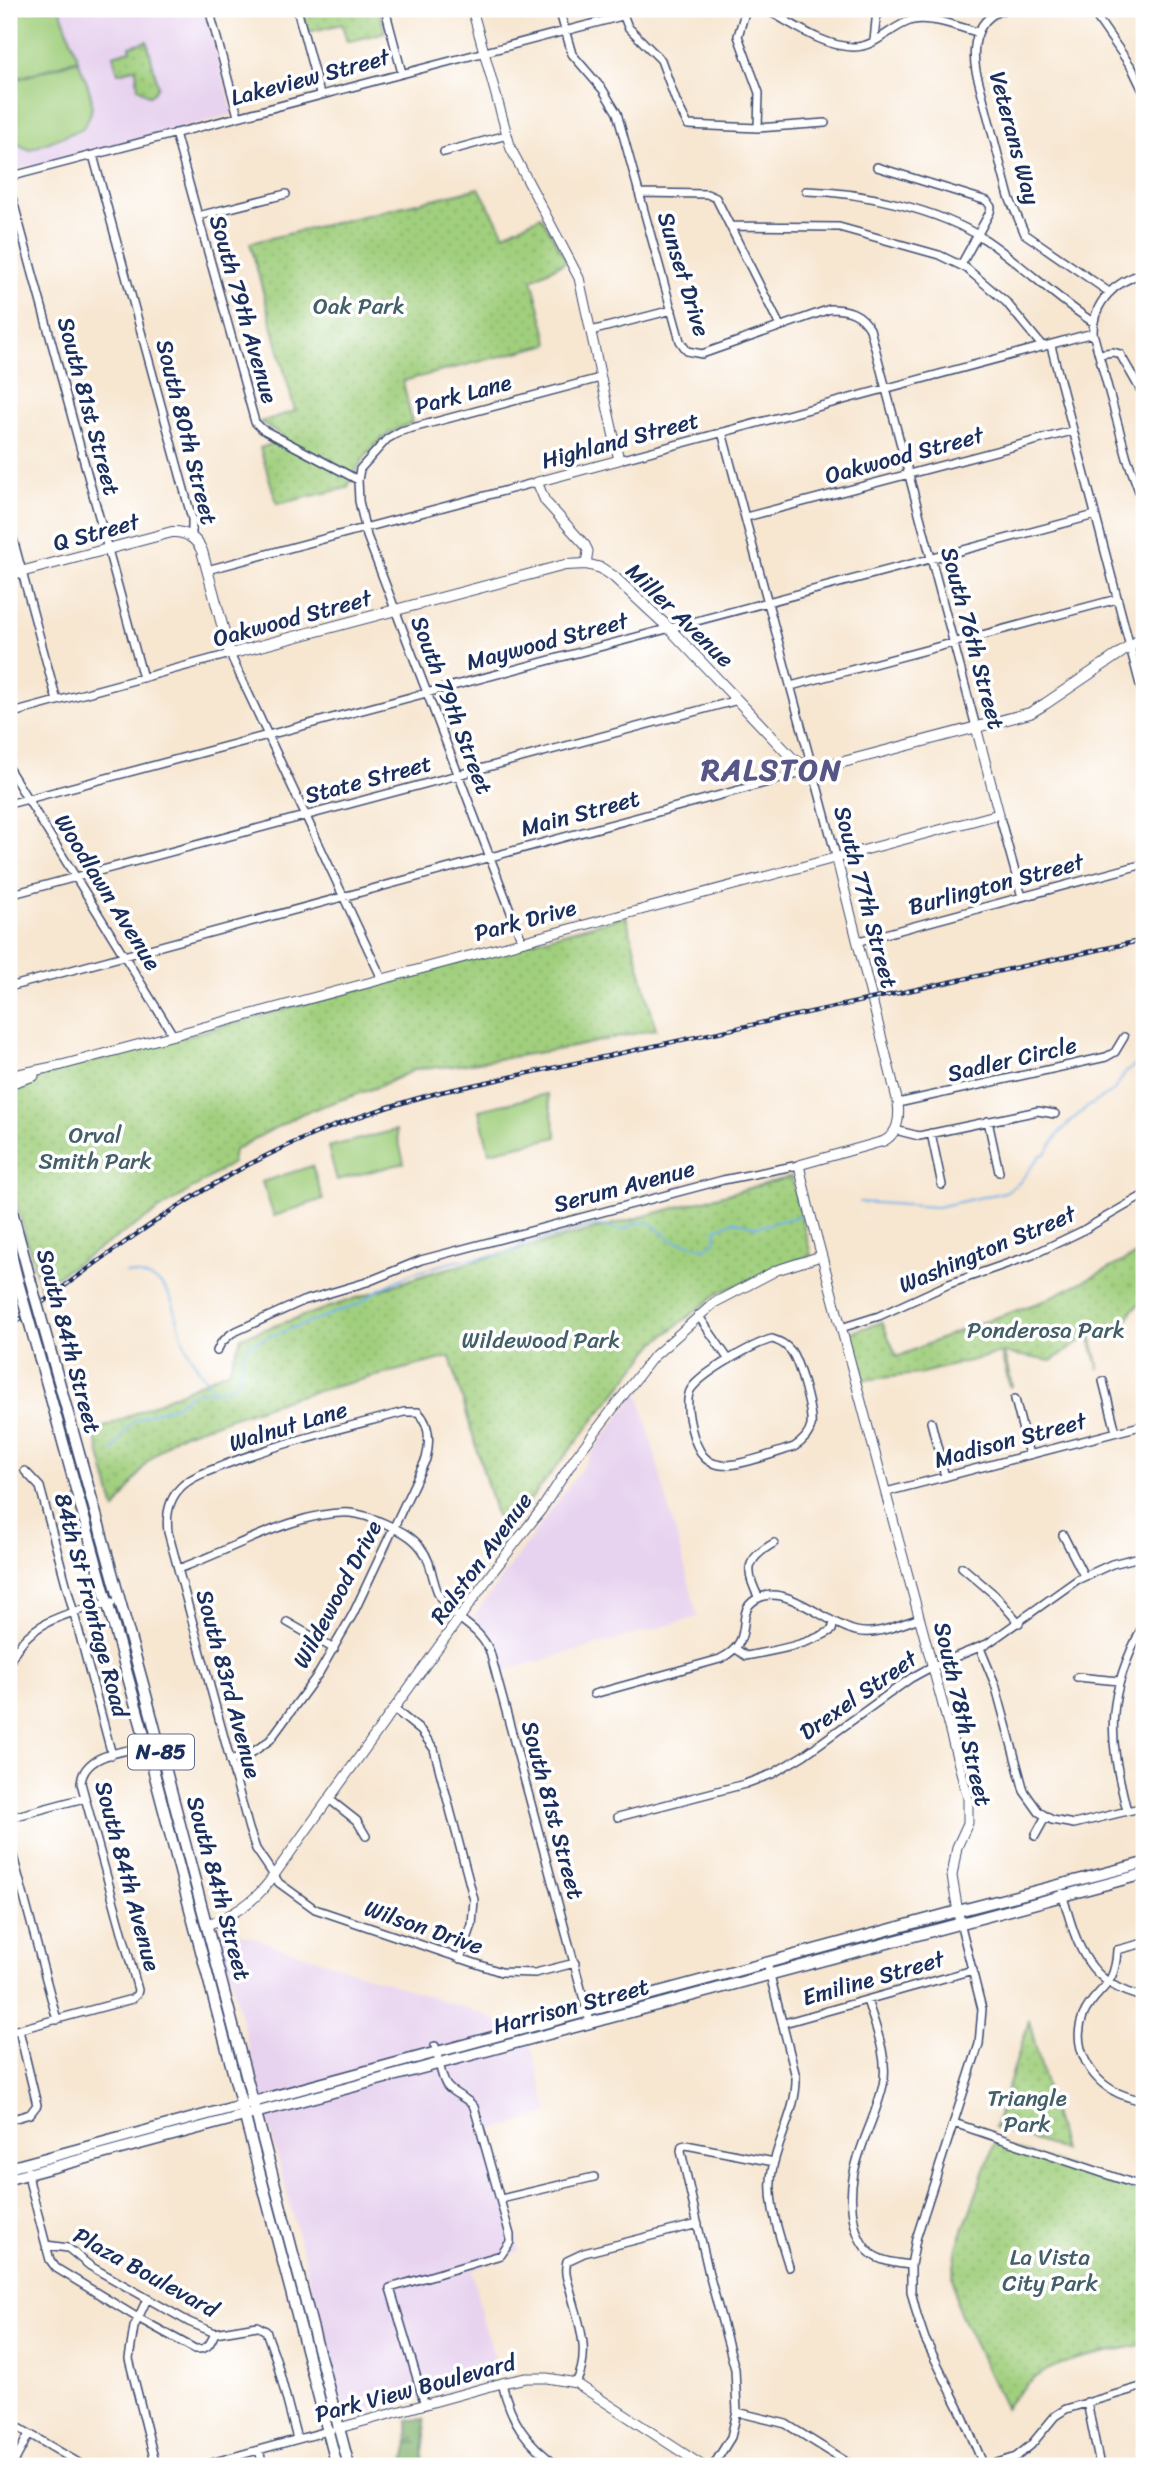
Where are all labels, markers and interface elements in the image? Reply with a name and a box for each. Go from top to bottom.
street label: Lakeview Street [226,36,396,118]
street label: Veterans Way [977,67,1052,210]
street label: Sunset Drive [645,207,722,342]
street label: South 79th Avenue [197,210,290,408]
park label: Oak Park [313,286,405,327]
street label: South 81st Street [45,312,132,500]
street label: South 80th Street [144,335,229,529]
street label: Park Lane [410,362,516,427]
street label: Highland Street [537,400,704,481]
street label: Oakwood Street [820,414,990,496]
street label: Q Street [48,501,145,564]
street label: South 76th Street [928,542,1017,734]
street label: Miller Avenue [615,552,744,678]
street label: Oakwood Street [208,577,378,659]
street label: Maywood Street [462,600,634,683]
street label: South 79th Street [399,610,504,801]
street label: State Street [300,743,436,816]
district label: RALSTON [700,743,843,797]
street label: Main Street [516,778,644,849]
street label: South 77th Street [821,801,910,993]
street label: Woodlawn Avenue [43,805,172,979]
street label: Burlington Street [904,841,1090,928]
street label: Park Drive [469,887,581,954]
street label: Sadler Circle [943,1025,1081,1094]
park label: Orval Smith Park [38,1115,152,1182]
street label: Serum Avenue [549,1148,700,1225]
street label: Washington Street [892,1193,1084,1305]
street label: South 84th Street [24,1244,113,1438]
park label: Ponderosa Park [967,1310,1125,1351]
park label: Wildewood Park [462,1320,620,1361]
street label: Walnut Lane [224,1389,353,1464]
street label: Madison Street [929,1400,1092,1480]
street label: Ralston Avenue [419,1483,544,1633]
street label: 84th St Frontage Road [42,1488,142,1724]
street label: Wildewood Drive [281,1513,394,1676]
street label: South 83rd Avenue [184,1585,273,1783]
street label: South 78th Street [921,1618,1004,1811]
street label: Drexel Street [790,1638,928,1752]
street label: South 81st Street [509,1716,596,1904]
road number: N-85 [128,1734,194,1770]
street label: South 84th Avenue [82,1776,173,1976]
street label: South 84th Street [174,1791,263,1985]
street label: Wilson Drive [359,1888,489,1967]
street label: Emiline Street [797,1938,951,2018]
street label: Harrison Street [489,1966,654,2047]
park label: Triangle Park [987,2078,1067,2145]
street label: Plaza Boulevard [65,2215,228,2330]
park label: La Vista City Park [1002,2237,1098,2304]
street label: Park View Boulevard [310,2342,522,2435]

